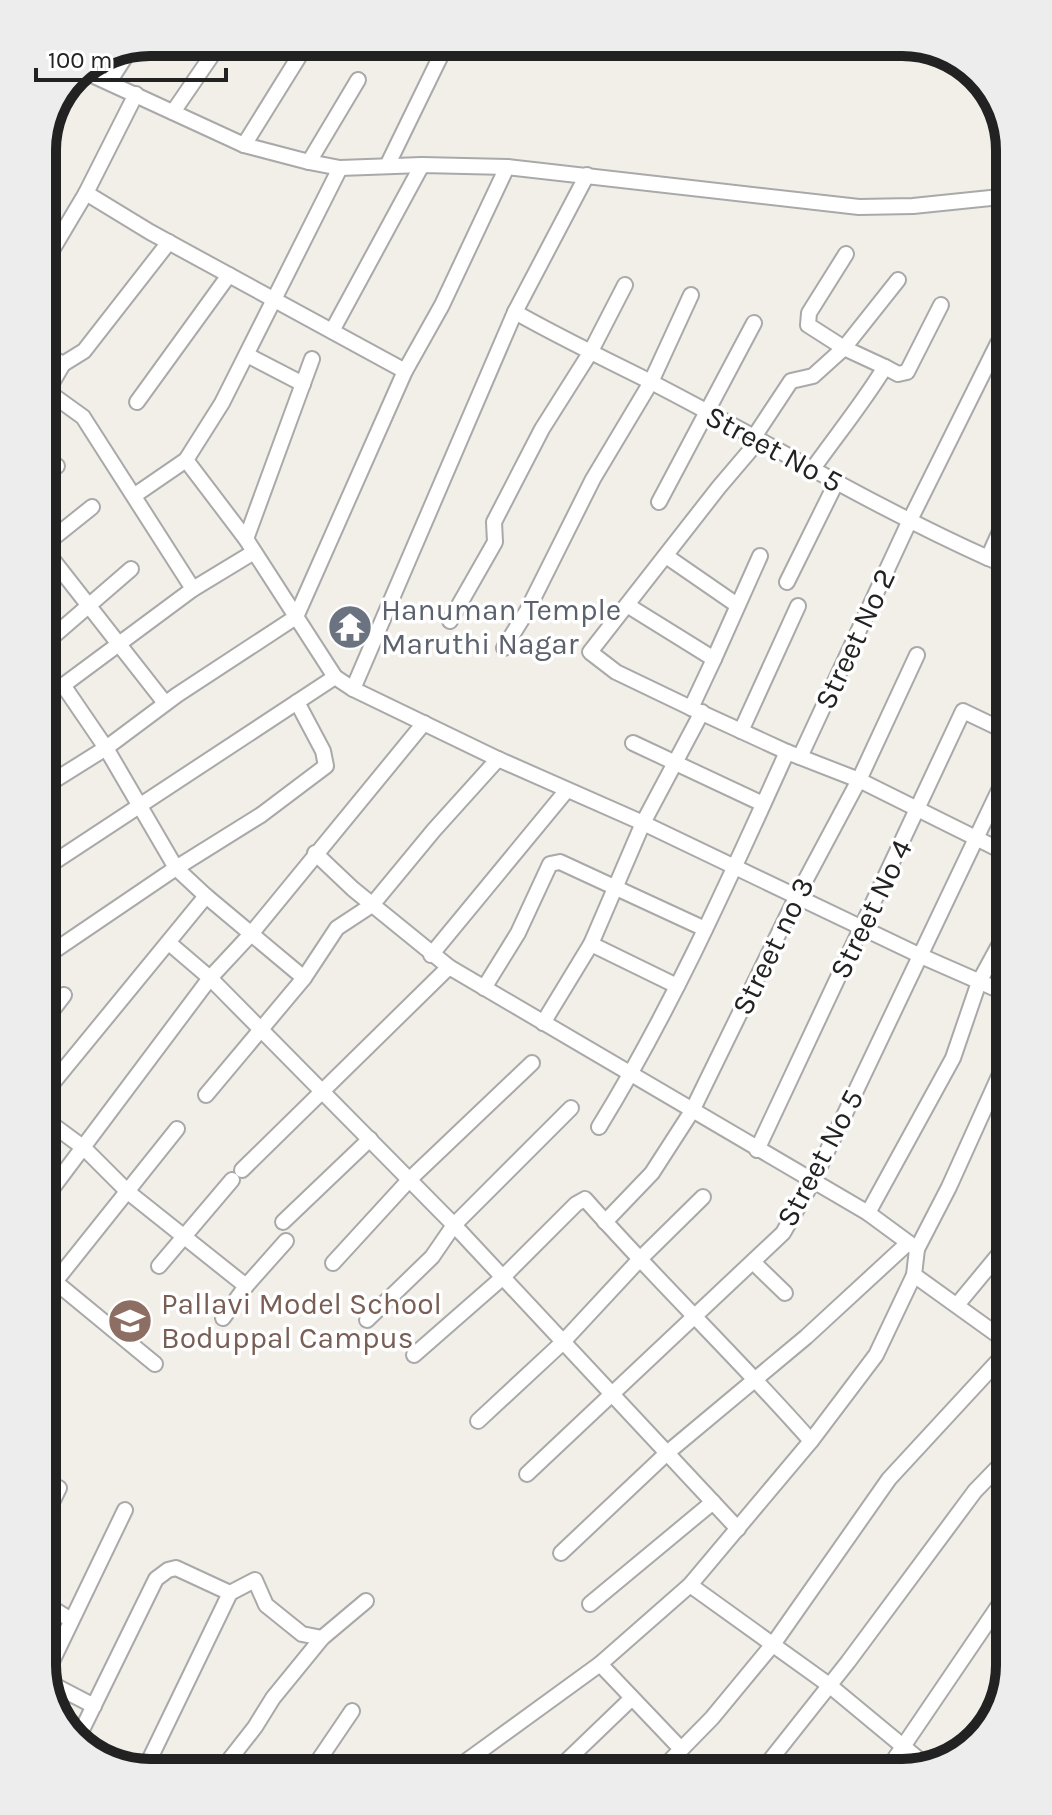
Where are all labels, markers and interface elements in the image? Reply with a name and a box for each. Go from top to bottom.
scale bar [36,32,226,82]
text: 100 m [48,46,113,74]
street label: Street No 5 [699,398,849,500]
street label: Street No 2 [807,563,903,715]
place label: Hanuman Temple Maruthi Nagar [381,592,621,662]
temple icon: Hanuman Temple Maruthi Nagar [326,603,374,651]
street label: Street No 4 [822,833,920,984]
street label: Street no 3 [724,871,822,1021]
street label: Street No 5 [769,1083,871,1233]
place label: Pallavi Model School Boduppal Campus [161,1286,442,1356]
school or university icon: Pallavi Model School Boduppal Campus [106,1297,154,1345]

